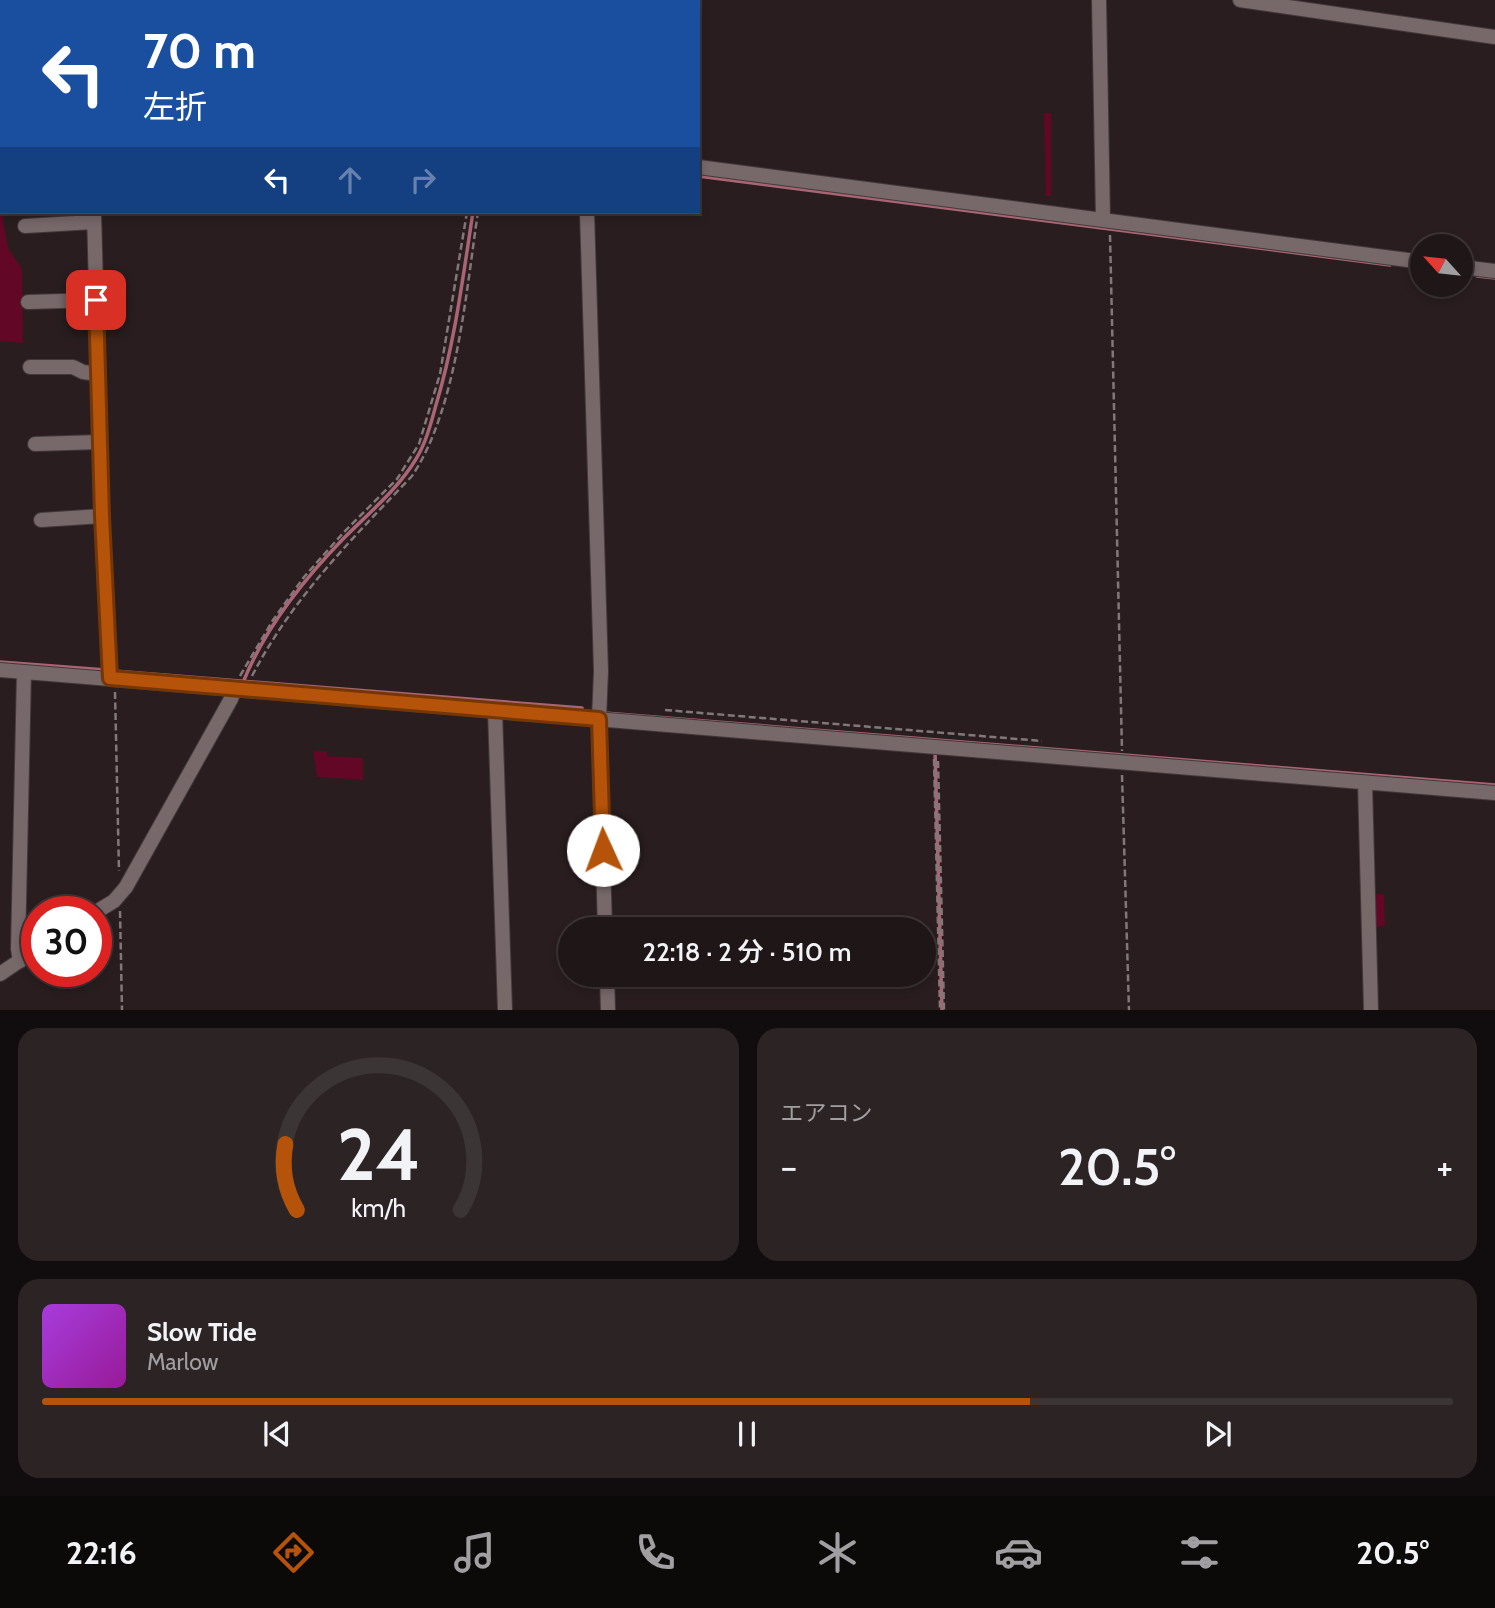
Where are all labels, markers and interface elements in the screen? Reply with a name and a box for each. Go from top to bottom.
text: 70 m [143,21,256,80]
icon: left [28,28,119,119]
text: 左折 [143,87,207,126]
icon: left [258,161,296,199]
icon: ahead [331,161,369,199]
icon: right [404,161,442,199]
north arrow [1410,234,1474,298]
map controls [1410,234,1473,297]
pin [66,270,126,330]
icon: arrive [77,281,115,319]
position arrow [566,813,640,887]
speed limit sign: 30 [21,896,112,987]
text: 22:18 · 2 分 · 510 m [642,936,852,968]
text: エアコン [781,1099,873,1127]
text: 24 [336,1111,420,1199]
text: 20.5° [1058,1135,1176,1198]
text: − [781,1143,797,1190]
text: + [1436,1143,1453,1190]
text: km/h [351,1193,406,1223]
text: Slow Tide [147,1316,257,1348]
text: Marlow [147,1348,218,1376]
icon: previous [258,1415,296,1453]
icon: pause [728,1415,766,1453]
icon: next [1199,1415,1237,1453]
icon: directions [269,1528,318,1577]
icon: music [450,1528,499,1577]
icon: phone [631,1528,680,1577]
icon: climate [813,1528,862,1577]
icon: car [994,1528,1043,1577]
icon: filters [1175,1528,1224,1577]
text: 22:16 [66,1533,137,1572]
text: 20.5° [1356,1533,1429,1572]

